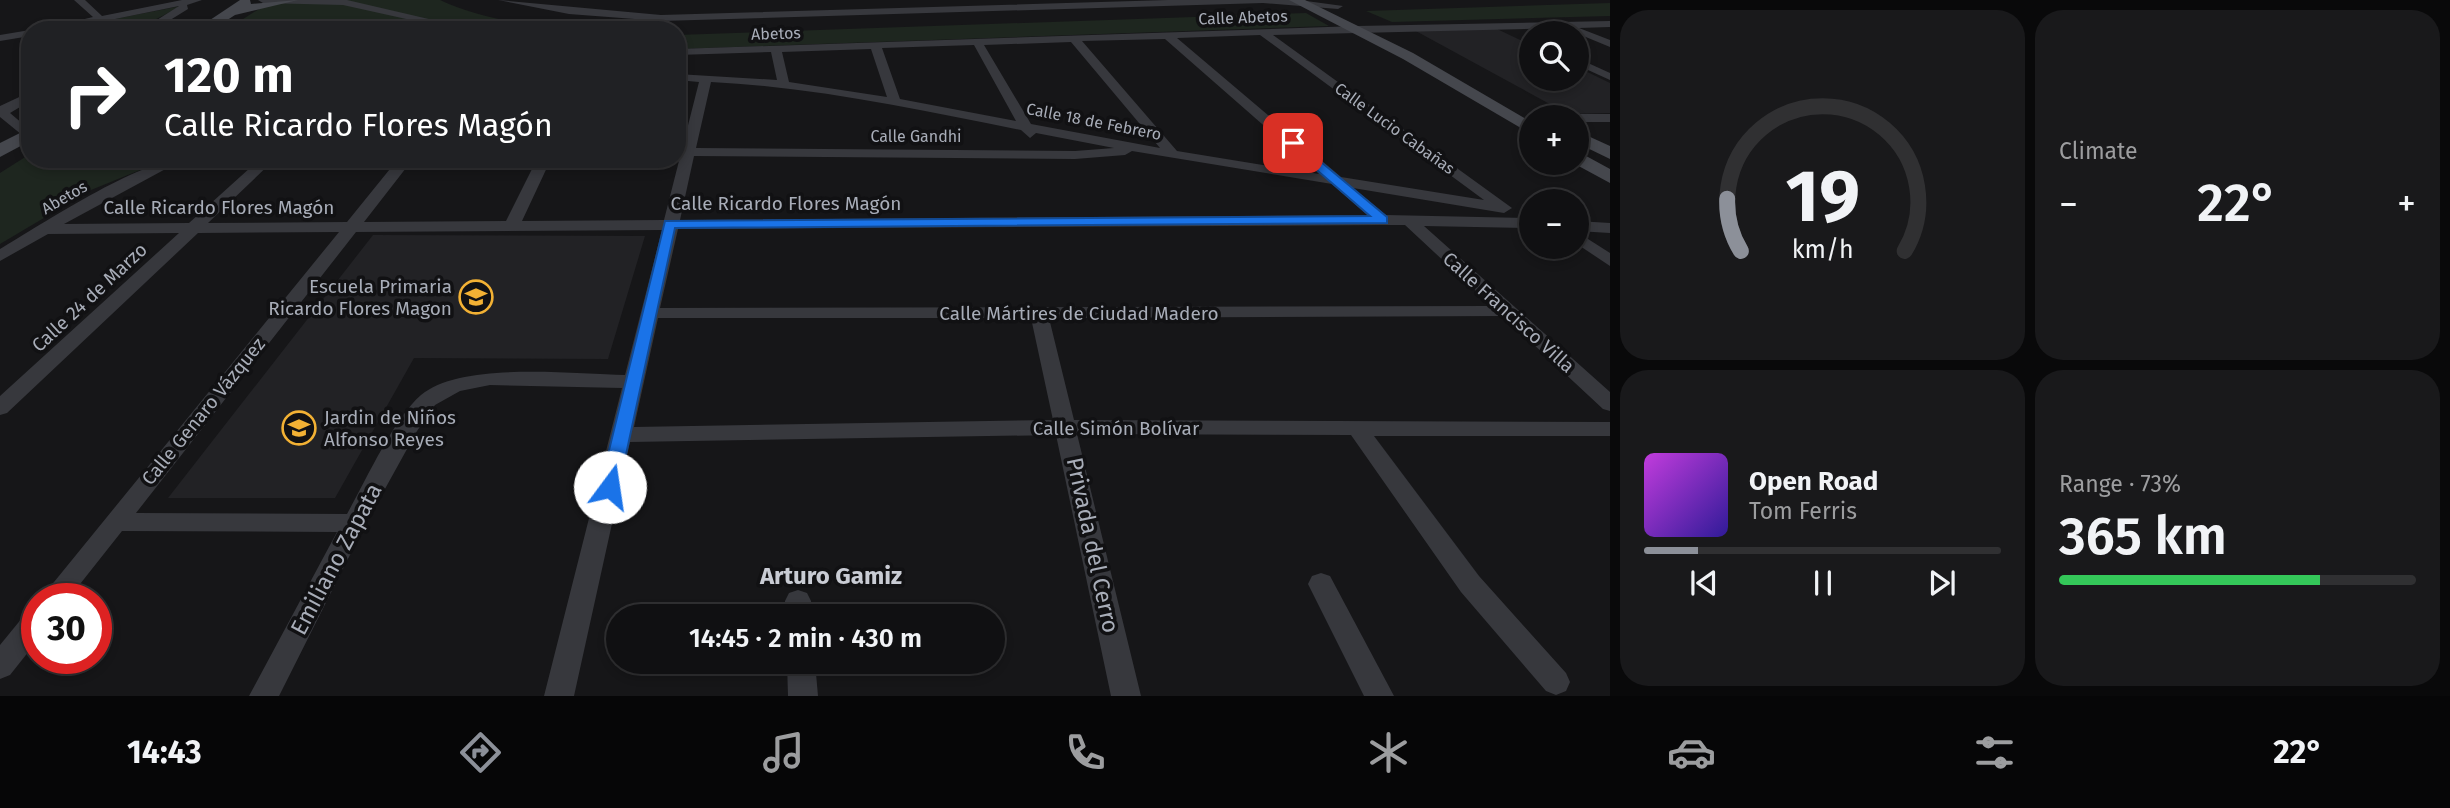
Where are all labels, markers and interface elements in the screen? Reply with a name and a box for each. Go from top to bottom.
street label: Calle Abetos [1198,6,1288,29]
map controls [1519,21,1589,259]
button: search [1519,21,1589,91]
street label: Abetos [751,23,801,44]
text: 120 m [164,46,294,105]
icon: right [49,49,140,140]
street label: Calle Lucio Cabañas [1331,79,1458,178]
street label: Calle 18 de Febrero [1025,99,1163,144]
button: + [1519,105,1589,175]
text: Calle Ricardo Flores Magón [164,106,553,144]
pin [1263,113,1323,173]
icon: arrive [1274,124,1312,162]
street label: Calle Gandhi [870,127,962,146]
text: Climate [2059,137,2138,165]
text: 19 [1785,153,1860,240]
text: 22° [2197,172,2278,235]
street label: Abetos [38,177,91,218]
text: − [2059,181,2078,227]
text: + [2397,181,2416,227]
button: − [1519,189,1589,259]
street label: Calle Ricardo Flores Magón [671,192,901,215]
street label: Calle Ricardo Flores Magón [104,196,334,219]
text: km/h [1792,235,1853,265]
street label: Calle 24 de Marzo [27,238,152,357]
street label: Calle Francisco Villa [1438,247,1579,378]
place label: Escuela Primaria Ricardo Flores Magon [268,275,452,320]
school or university icon: Escuela Primaria Ricardo Flores Magon [457,278,495,316]
street label: Calle Mártires de Ciudad Madero [939,302,1219,325]
street label: Calle Genaro Vázquez [137,333,270,490]
place label: Jardin de Niños Alfonso Reyes [324,406,456,451]
school or university icon: Jardin de Niños Alfonso Reyes [280,409,318,447]
street label: Calle Simón Bolívar [1033,417,1200,440]
position arrow [573,450,647,524]
street label: Privada del Cerro [1061,455,1125,635]
text: Open Road [1749,466,1878,497]
text: Range · 73% [2059,470,2181,498]
street label: Emiliano Zapata [284,478,388,640]
text: Tom Ferris [1749,497,1857,525]
text: 365 km [2059,505,2227,568]
district label: Arturo Gamiz [759,562,902,590]
icon: previous [1685,564,1723,602]
icon: pause [1804,564,1842,602]
icon: next [1923,564,1961,602]
speed limit sign: 30 [21,583,112,674]
text: 14:45 · 2 min · 430 m [689,623,922,654]
icon: directions [456,728,505,777]
icon: music [759,728,808,777]
icon: phone [1061,728,1110,777]
icon: climate [1364,728,1413,777]
icon: car [1667,728,1716,777]
icon: filters [1970,728,2019,777]
text: 14:43 [127,733,202,771]
text: 22° [2273,733,2323,771]

